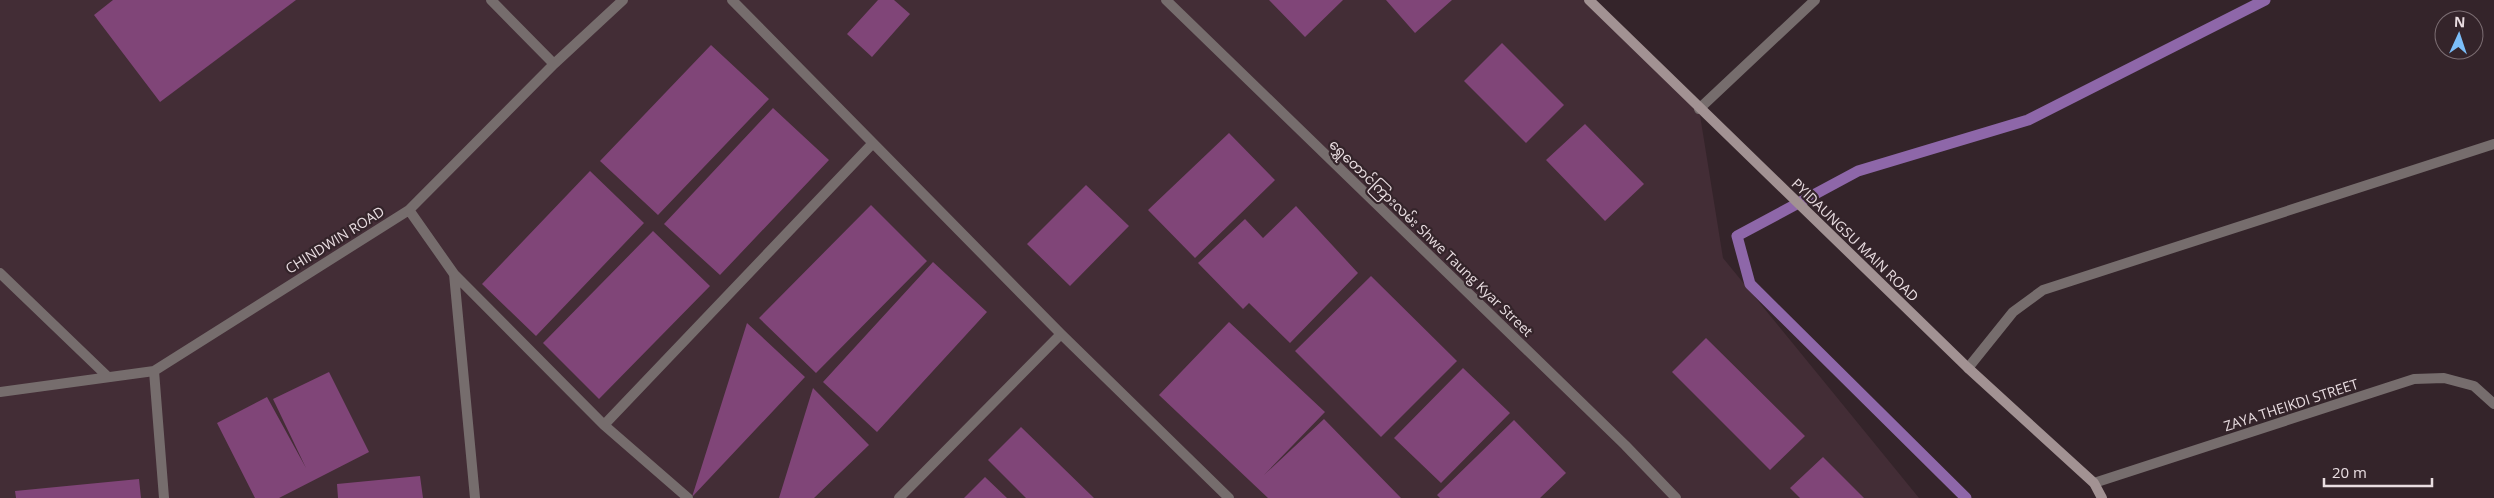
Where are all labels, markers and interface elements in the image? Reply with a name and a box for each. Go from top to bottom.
north arrow [2434,10,2484,60]
text: N [2454,12,2466,31]
street label: ရွှေတောင်ကြားလမ်း Shwe Taung Kyar Street [1323,135,1537,343]
street label: PYIDAUNGSU MAIN ROAD [1788,174,1923,305]
street label: CHINDWIN ROAD [282,201,388,278]
street label: ZAYA THEIKDI STREET [2221,374,2361,435]
scale bar [2324,456,2432,488]
text: 20 m [2332,462,2367,482]

